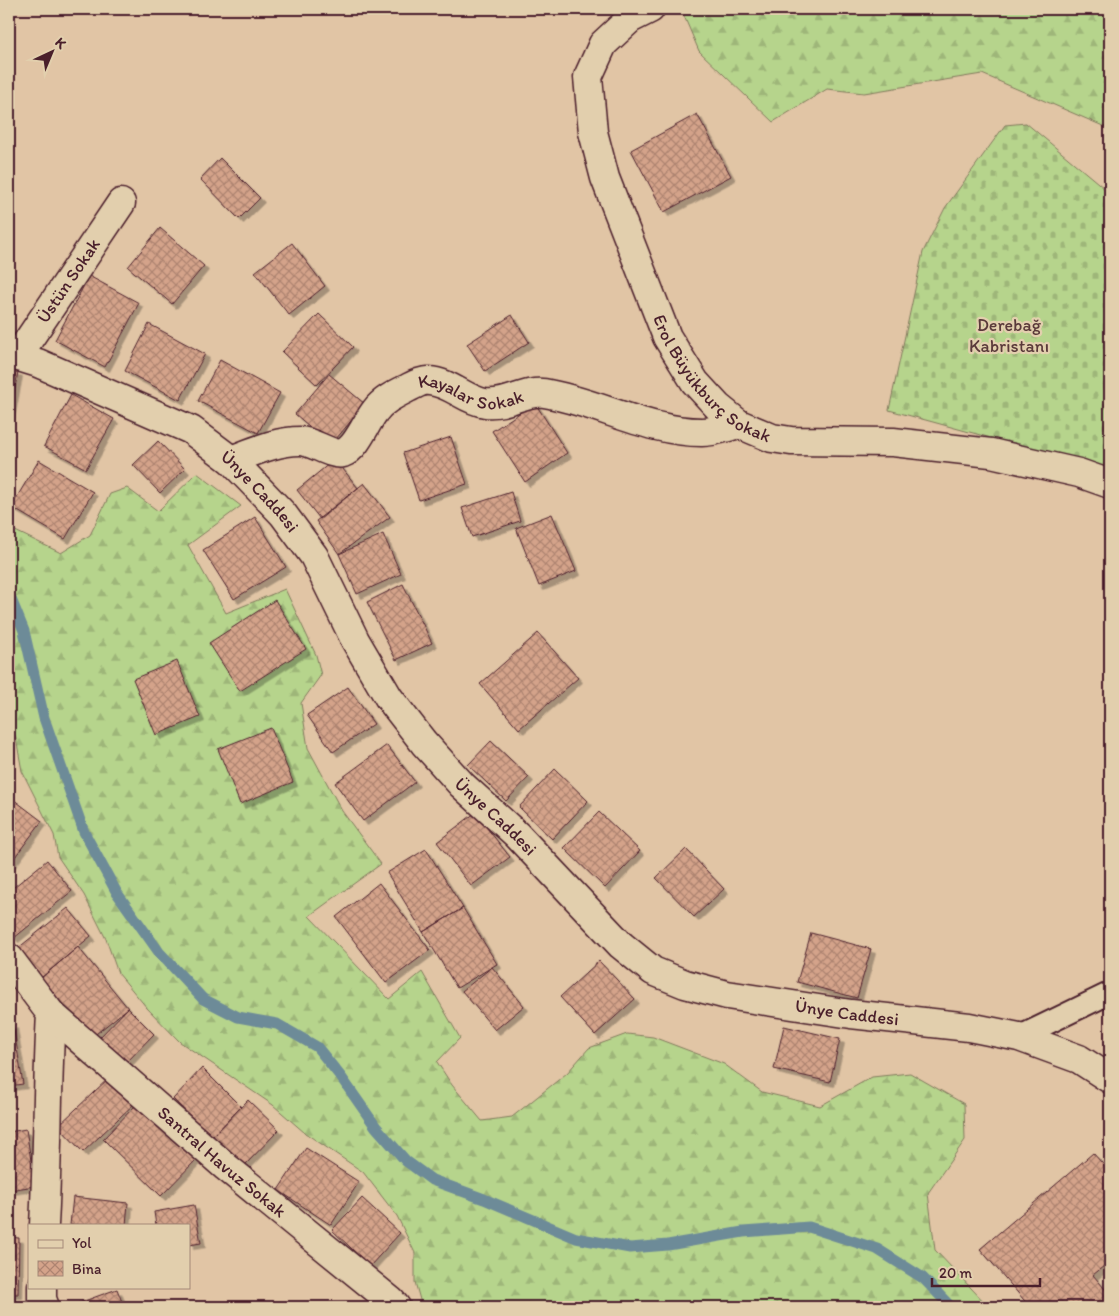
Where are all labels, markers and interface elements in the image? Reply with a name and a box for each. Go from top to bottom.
north arrow [28,28,78,78]
text: K [52,34,71,53]
street label: Üstün Sokak [32,234,105,327]
street label: Erol Büyükburç Sokak [648,311,774,447]
park label: Derebağ Kabristanı [969,314,1049,357]
street label: Kayalar Sokak [416,369,526,414]
street label: Ünye Caddesi [217,445,304,537]
street label: Ünye Caddesi [450,773,542,860]
street label: Ünye Caddesi [793,995,900,1030]
street label: Santral Havuz Sokak [153,1101,291,1222]
legend [28,1224,190,1288]
text: Yol [72,1234,92,1252]
scale bar [932,1256,1039,1288]
text: Bina [72,1260,102,1278]
text: 20 m [939,1264,973,1282]

